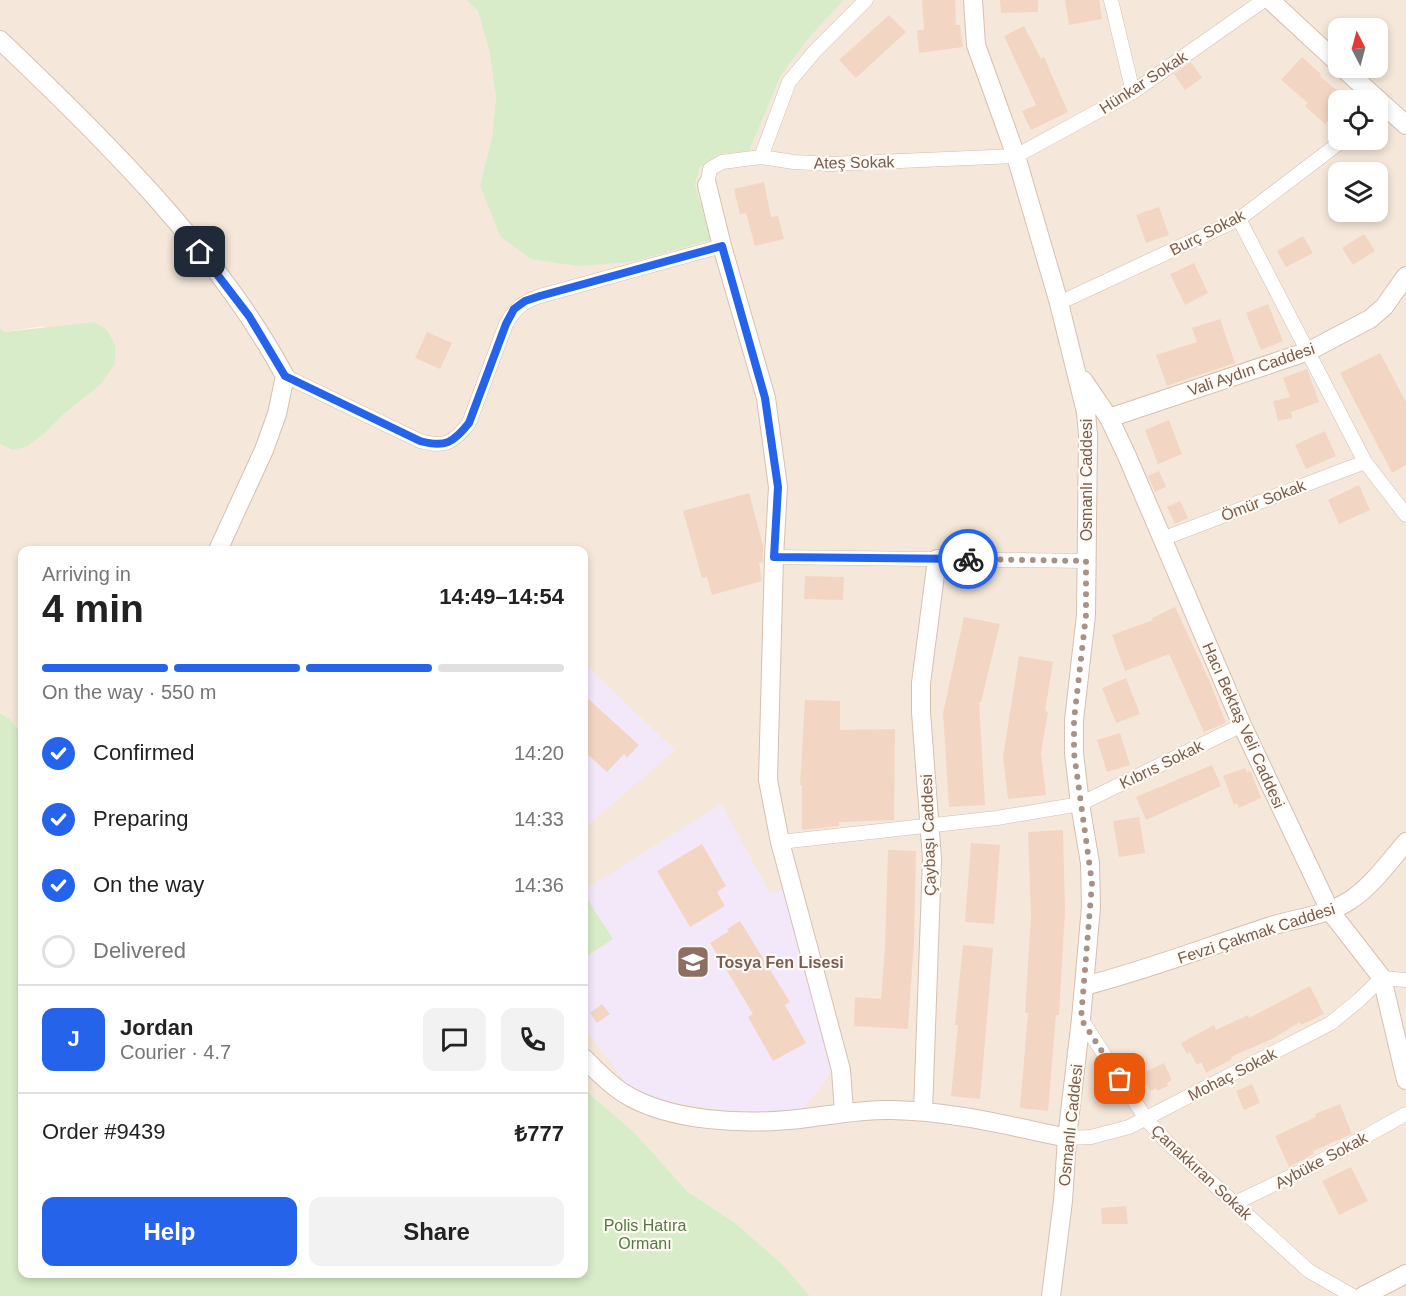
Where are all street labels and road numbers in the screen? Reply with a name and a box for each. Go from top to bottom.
street label: Hünkar Sokak [1096,47,1191,117]
street label: Ateş Sokak [813,153,896,172]
street label: Burç Sokak [1167,206,1248,259]
street label: Vali Aydın Caddesi [1186,340,1317,399]
street label: Osmanlı Caddesi [1078,419,1095,541]
street label: Ömür Sokak [1219,476,1309,524]
street label: Hacı Bektaş Veli Caddesi [1199,640,1288,811]
street label: Kıbrıs Sokak [1117,736,1207,792]
street label: Çaybaşı Caddesi [918,774,939,896]
street label: Fevzi Çakmak Caddesi [1175,900,1337,967]
street label: Mohaç Sokak [1185,1044,1280,1104]
street label: Osmanlı Caddesi [1056,1063,1085,1187]
street label: Çanakkıran Sokak [1148,1122,1256,1224]
street label: Aybüke Sokak [1272,1129,1371,1192]

